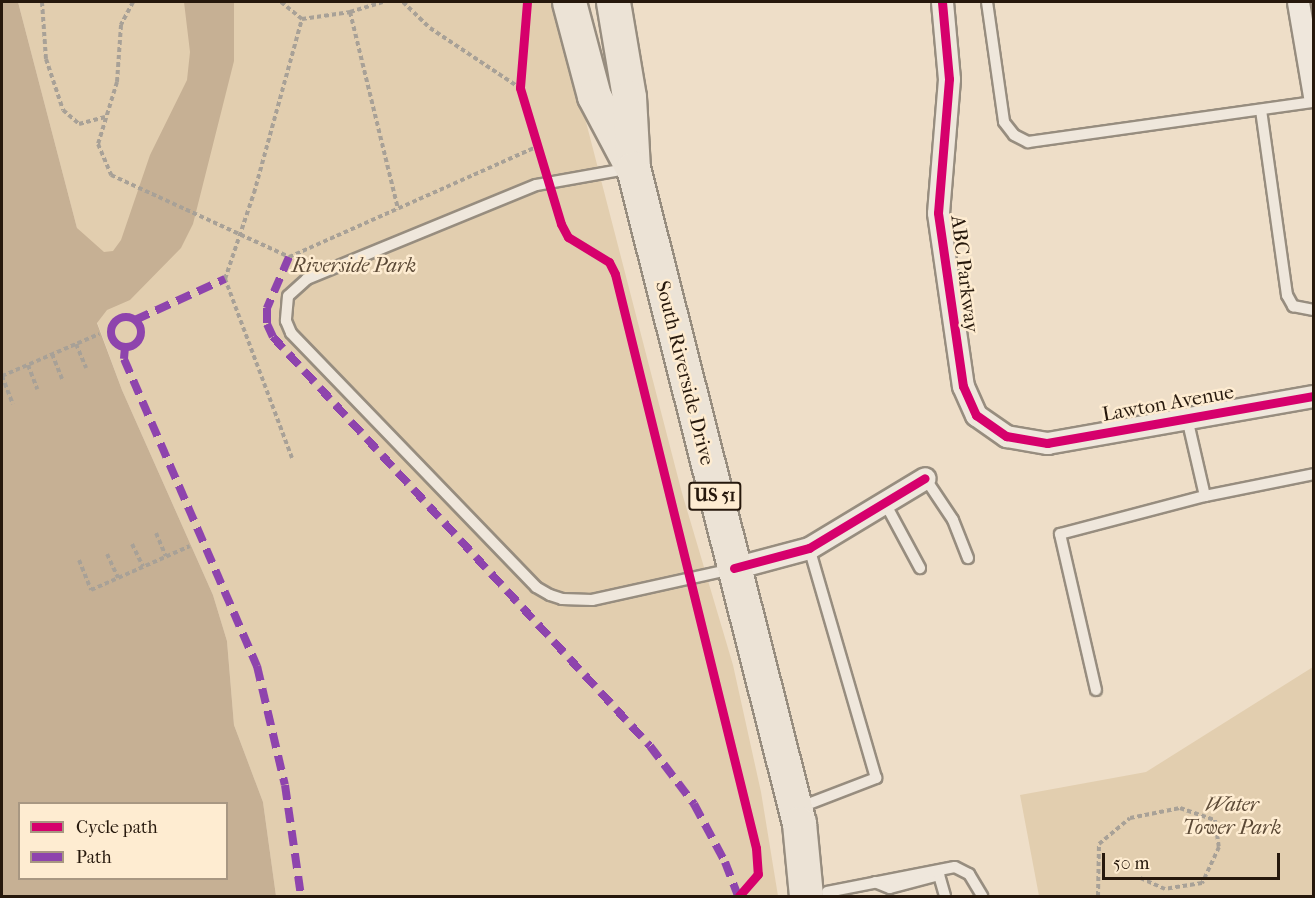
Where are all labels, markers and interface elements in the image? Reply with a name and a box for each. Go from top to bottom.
street label: ABC Parkway [946,214,984,334]
park label: Riverside Park [292,253,416,277]
street label: South Riverside Drive [650,278,720,468]
street label: Lawton Avenue [1100,380,1236,426]
road number: US 51 [688,481,742,511]
park label: Water Tower Park [1183,792,1281,839]
legend [18,802,228,880]
text: Cycle path [76,817,157,838]
scale bar [1105,841,1284,879]
text: Path [76,847,112,868]
text: 50 m [1113,853,1149,874]

